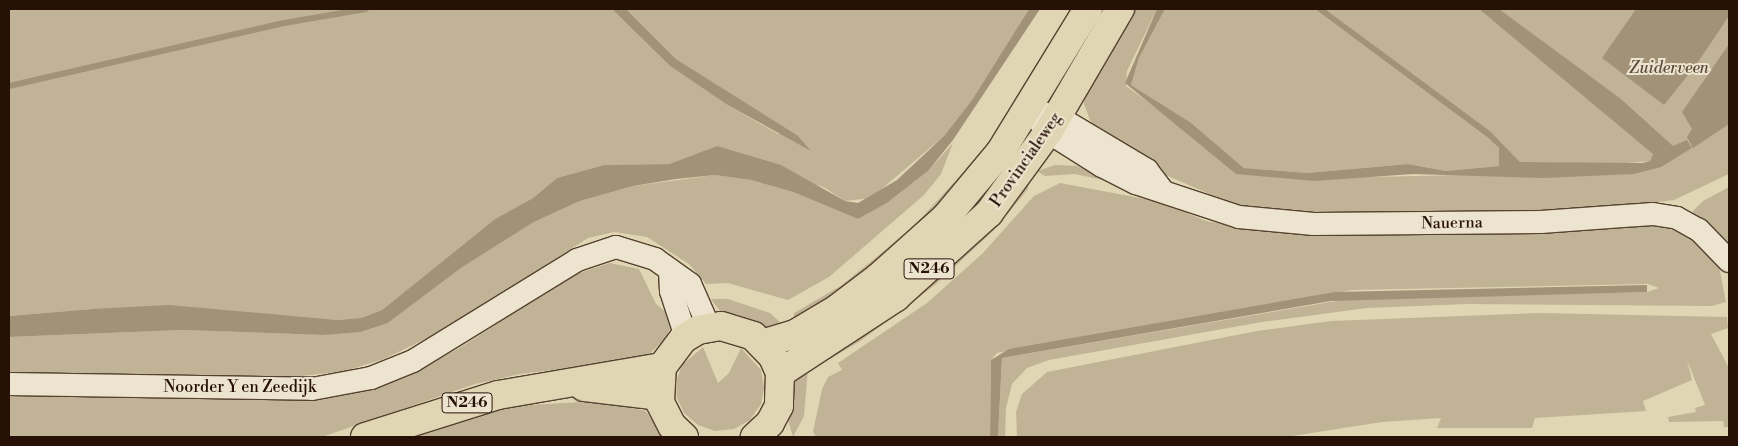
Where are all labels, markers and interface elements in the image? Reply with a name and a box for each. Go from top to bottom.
park label: Zuiderveen [1629,58,1709,78]
street label: Provincialeweg [986,109,1066,211]
street label: Nauerna [1421,213,1483,233]
road number: N246 [903,256,955,282]
street label: Noorder Y en Zeedijk [164,377,316,397]
road number: N246 [441,390,493,416]

